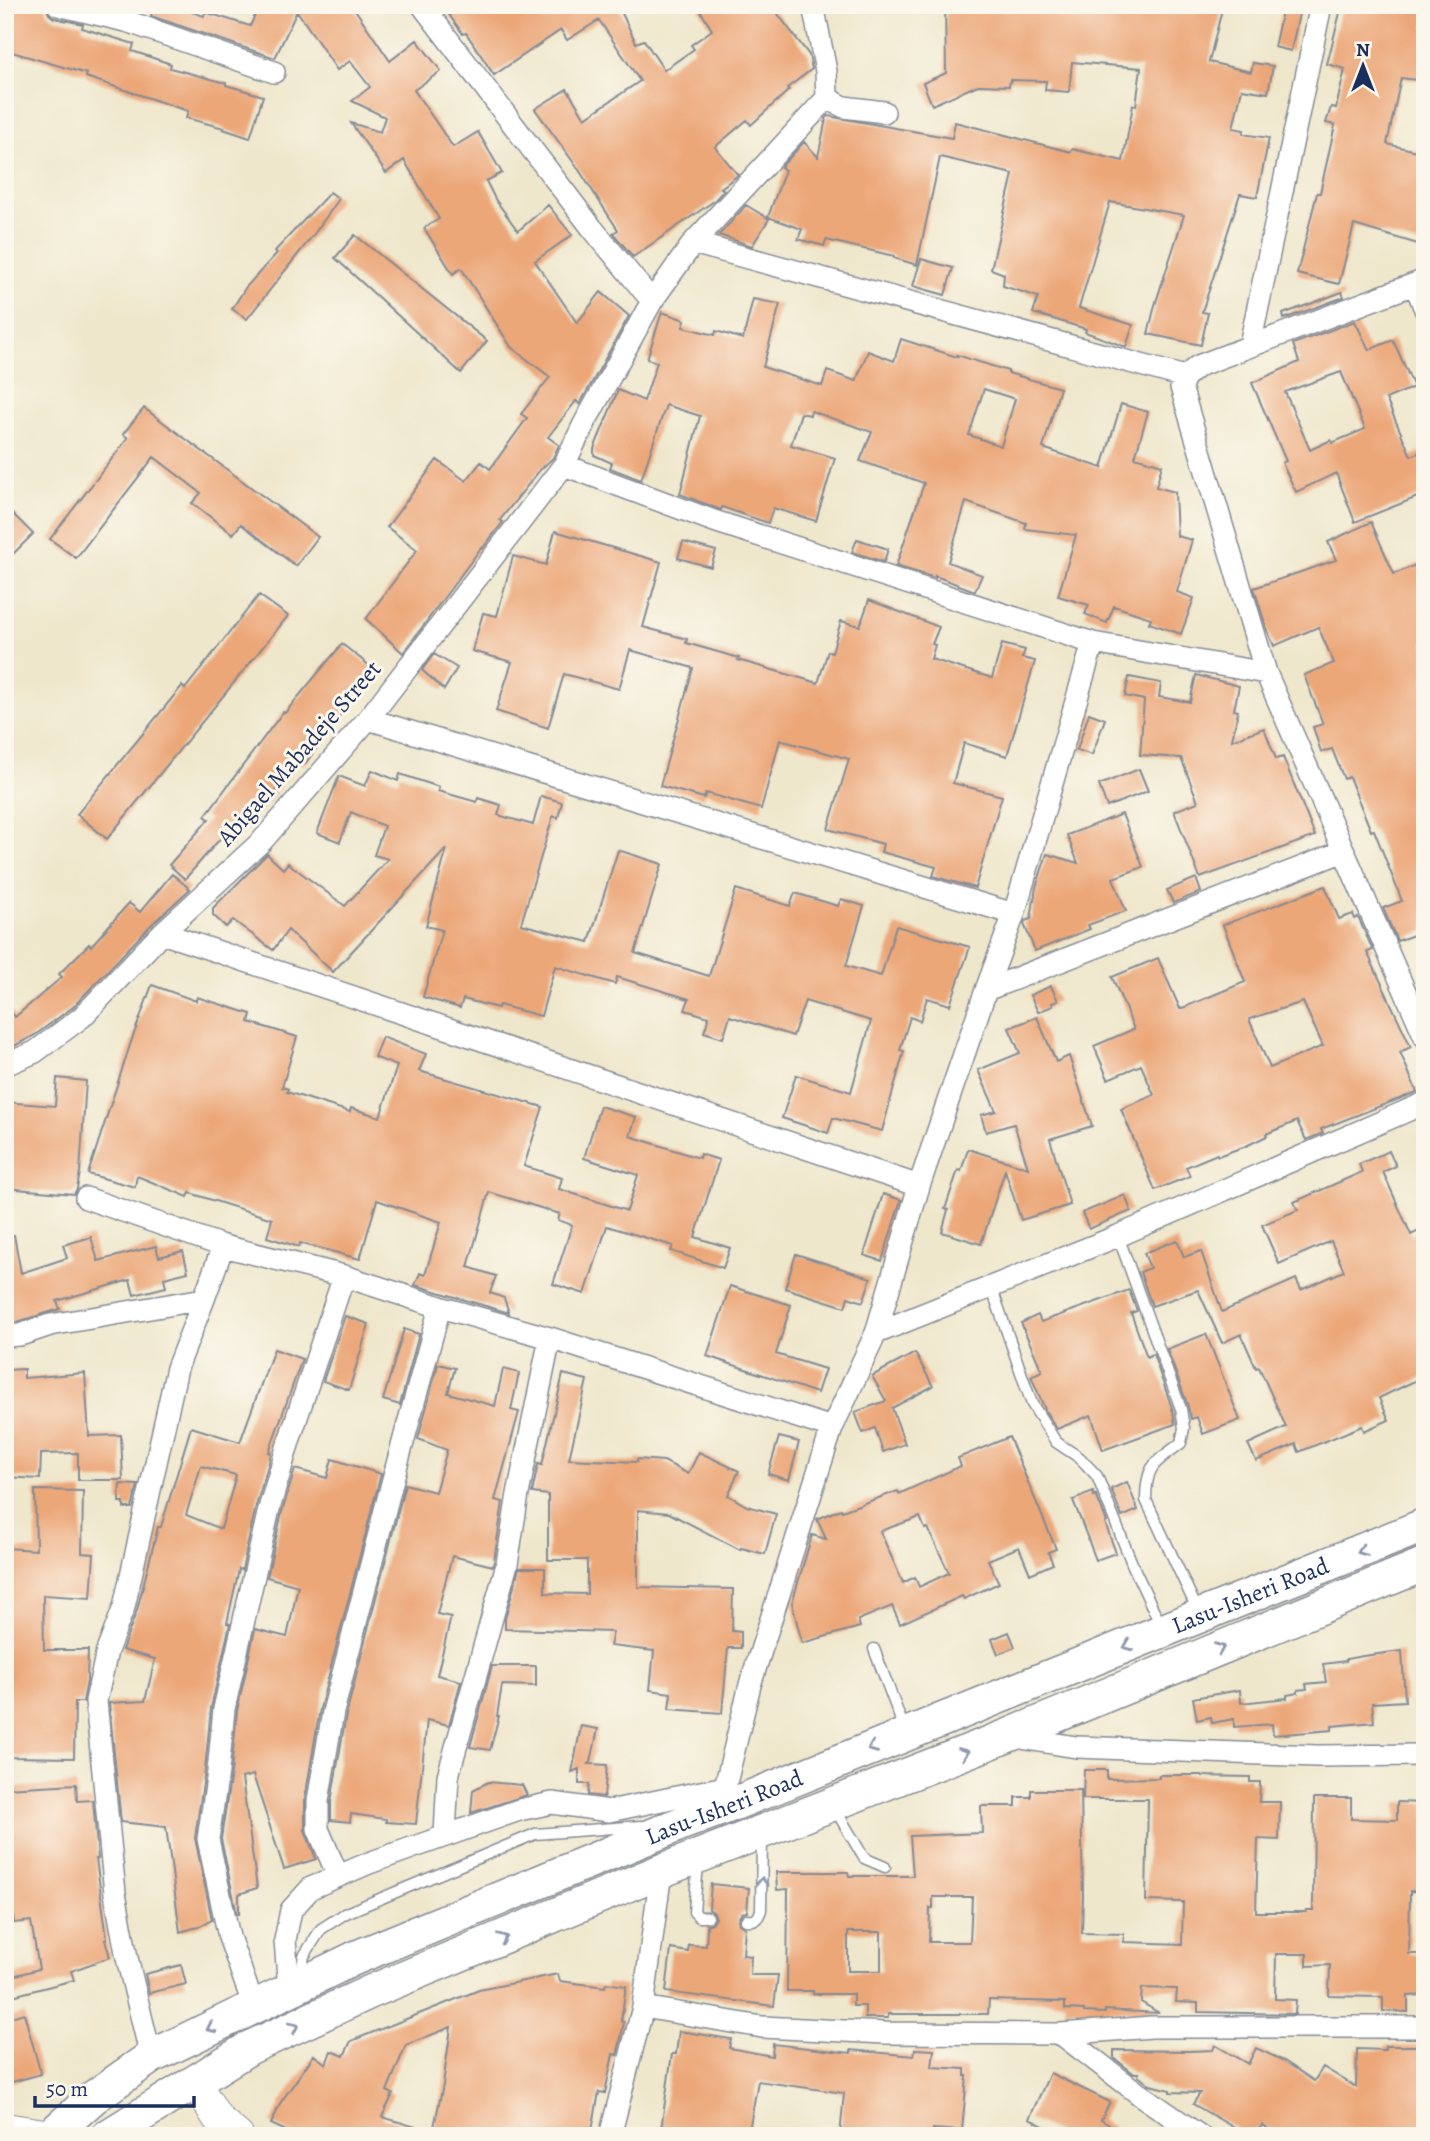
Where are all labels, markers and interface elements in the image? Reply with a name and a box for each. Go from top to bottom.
north arrow [1328,32,1398,102]
text: N [1356,37,1370,63]
street label: Abigael Mabadeje Street [209,654,388,853]
one-way arrow [1356,1542,1368,1556]
street label: Lasu-Isheri Road [1167,1549,1334,1642]
one-way arrow [1123,1637,1135,1651]
one-way arrow [1214,1643,1226,1657]
one-way arrow [866,1740,878,1754]
one-way arrow [958,1747,970,1761]
street label: Lasu-Isheri Road [641,1762,808,1853]
one-way arrow [754,1876,769,1887]
one-way arrow [496,1932,508,1946]
one-way arrow [206,2019,218,2033]
one-way arrow [287,2021,299,2035]
scale bar [35,2064,194,2108]
text: 50 m [46,2075,88,2103]

